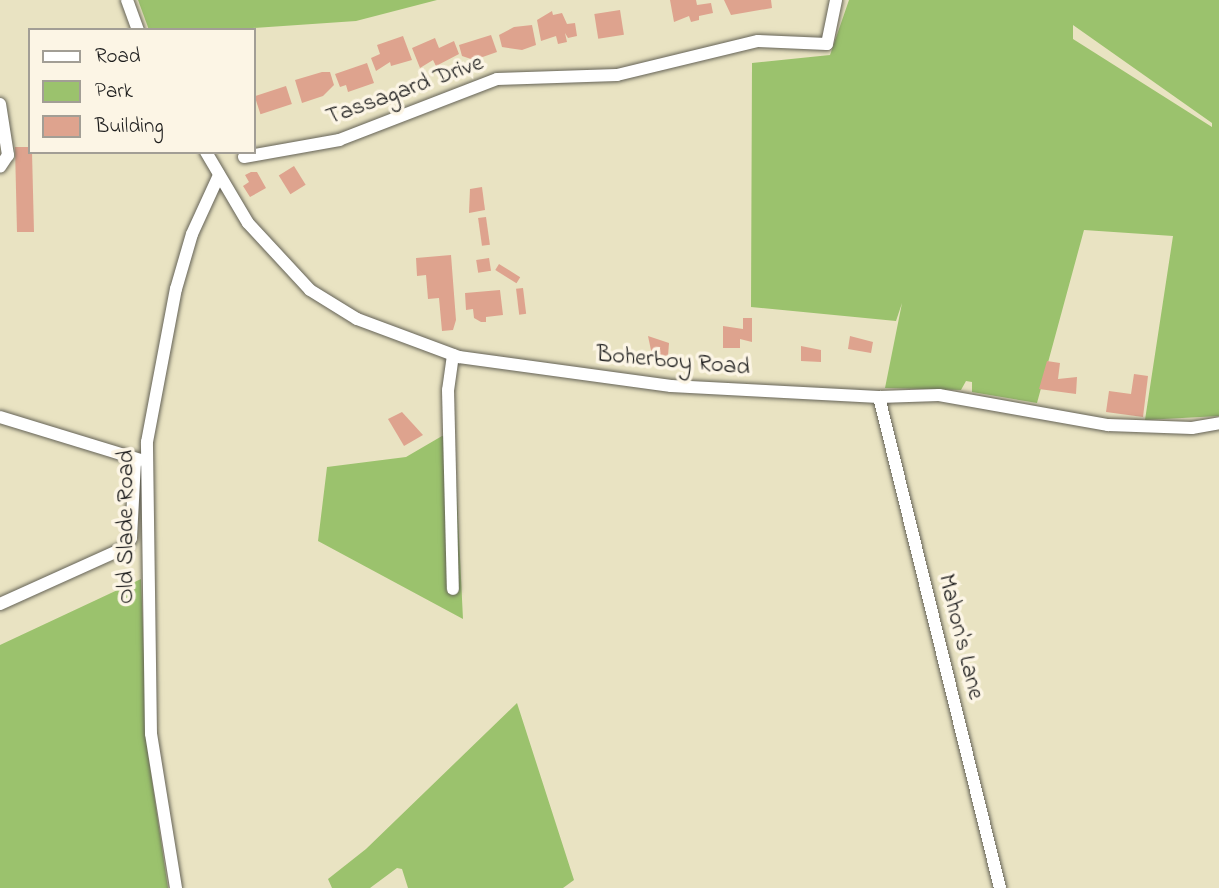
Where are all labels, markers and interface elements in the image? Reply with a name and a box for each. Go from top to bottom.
legend [28,28,256,154]
text: Road [95,42,141,72]
street label: Tassagard Drive [323,49,487,133]
text: Park [95,77,133,107]
text: Building [95,112,164,142]
street label: Boherboy Road [595,341,751,383]
street label: Old Slade Road [113,450,141,604]
street label: Mahon's Lane [930,571,990,703]

